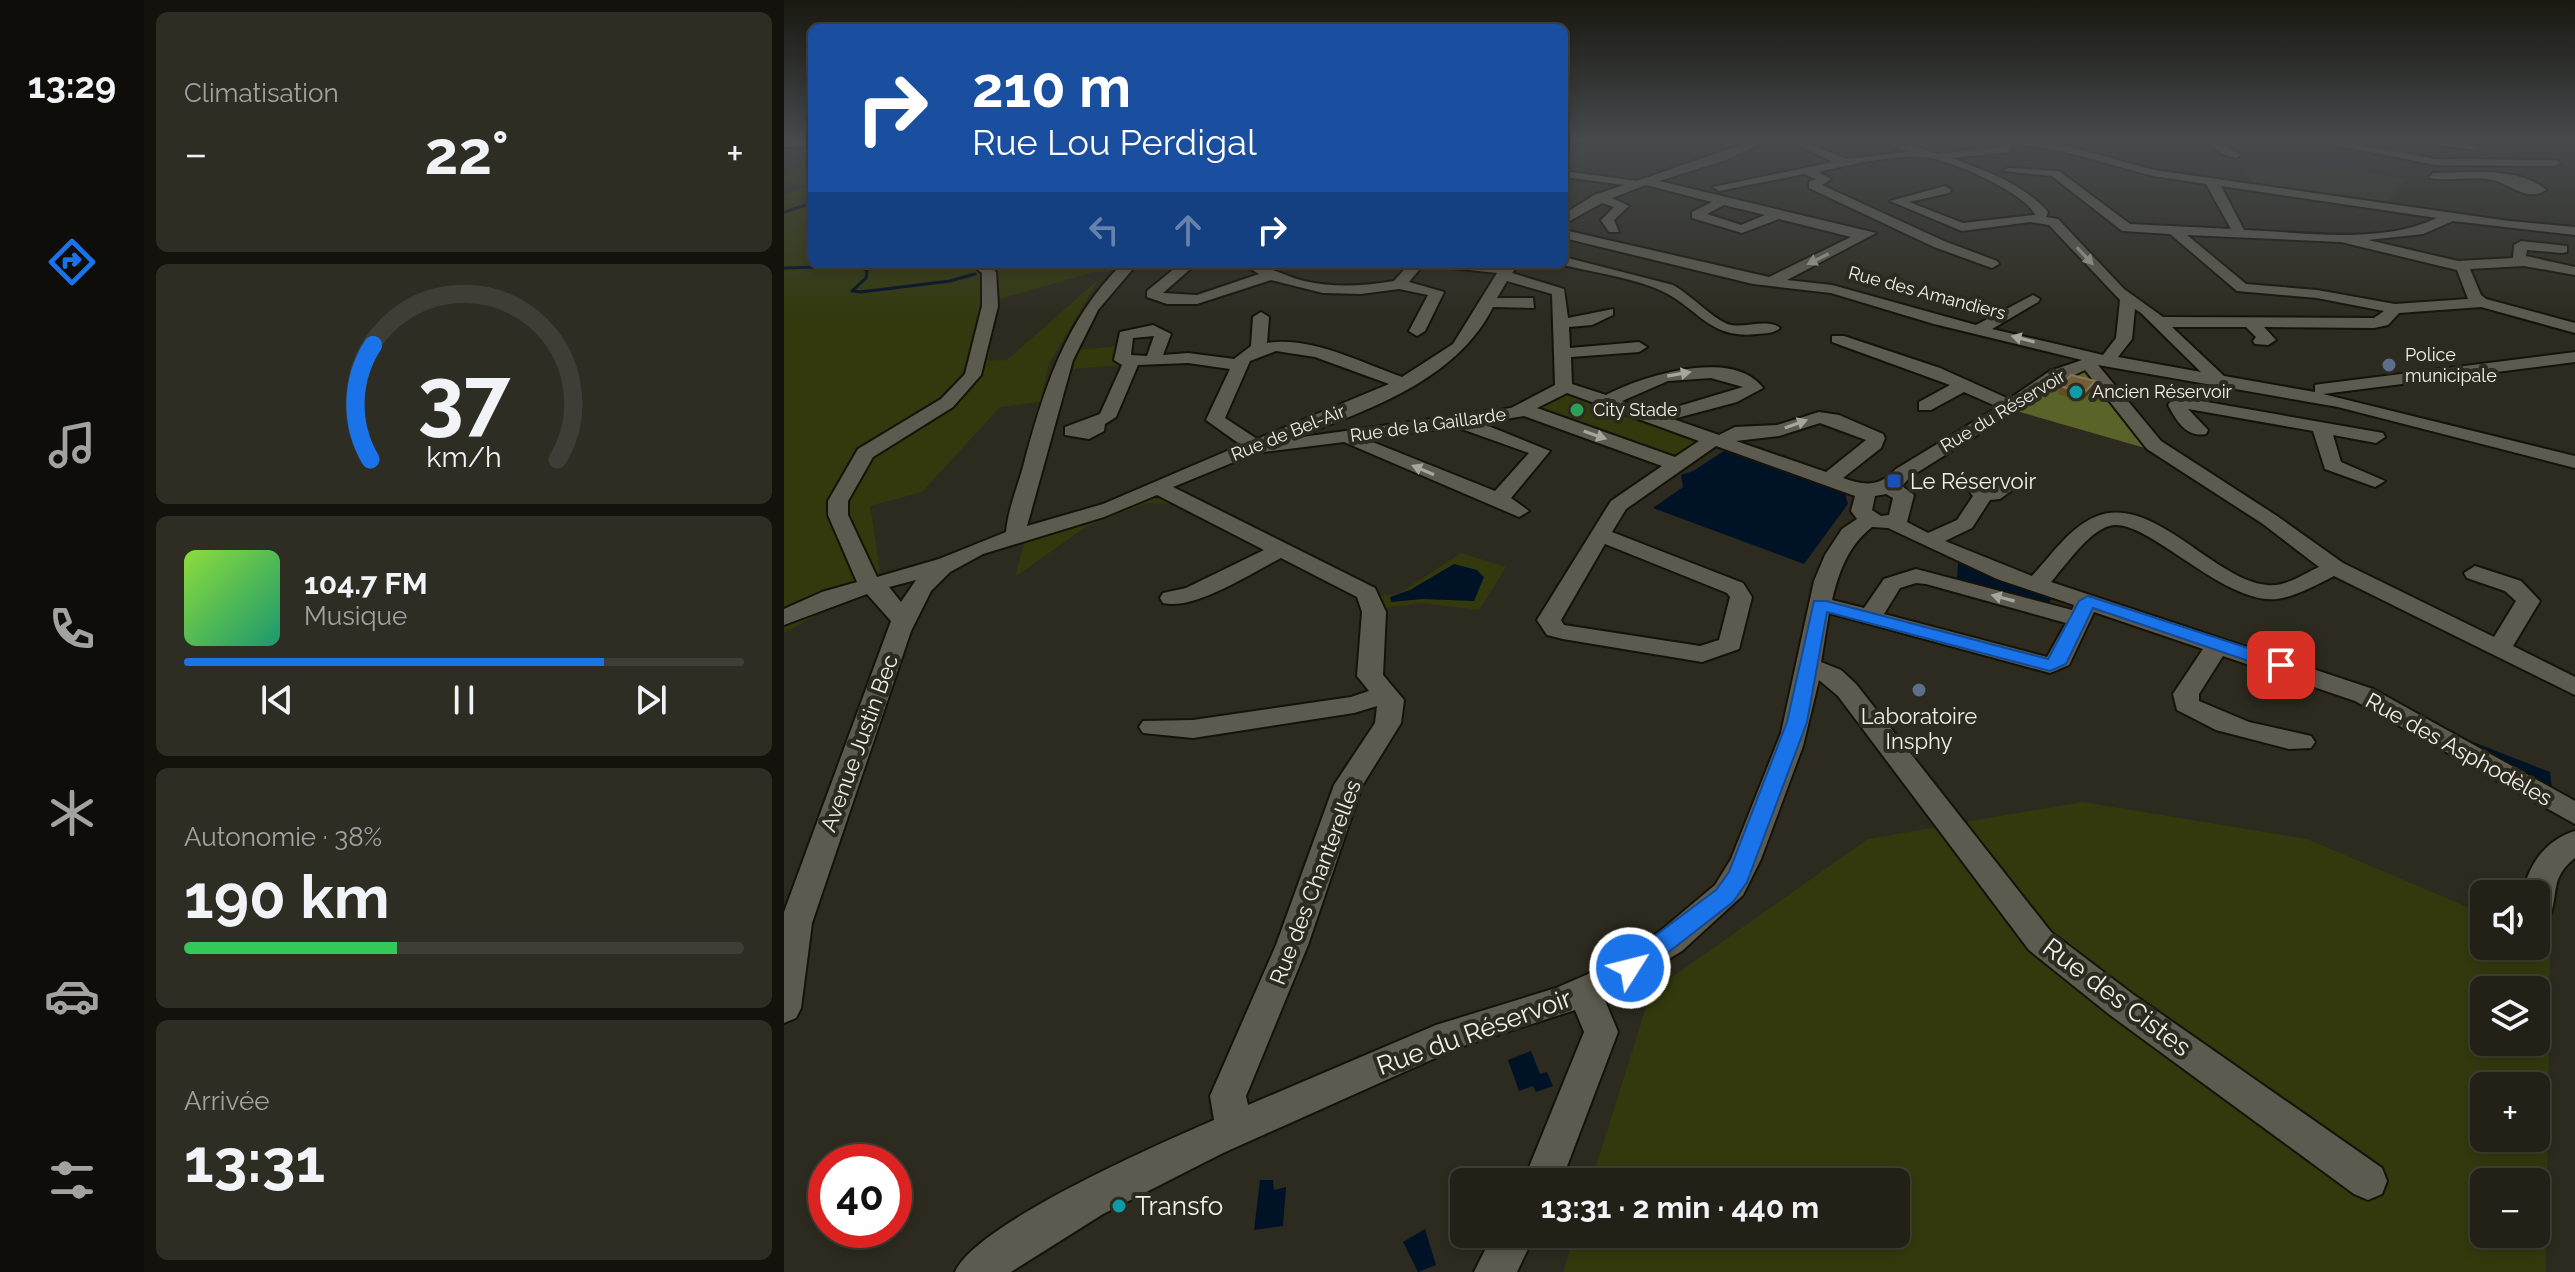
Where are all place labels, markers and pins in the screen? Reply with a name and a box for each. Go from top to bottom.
place label: Police municipale [2405,344,2497,386]
marker: Police municipale [2380,356,2398,374]
place label: Ancien Réservoir [2092,381,2233,402]
marker: Ancien Réservoir [2067,383,2085,401]
place label: City Stade [1593,399,1678,420]
marker: City Stade [1568,401,1586,419]
place label: Le Réservoir [1910,468,2037,494]
marker: Le Réservoir [1885,472,1903,490]
pin [2247,631,2315,699]
marker: Laboratoire Insphy [1910,681,1928,699]
place label: Laboratoire Insphy [1861,703,1977,754]
place label: Transfo [1135,1191,1223,1221]
marker: Transfo [1110,1197,1128,1215]

